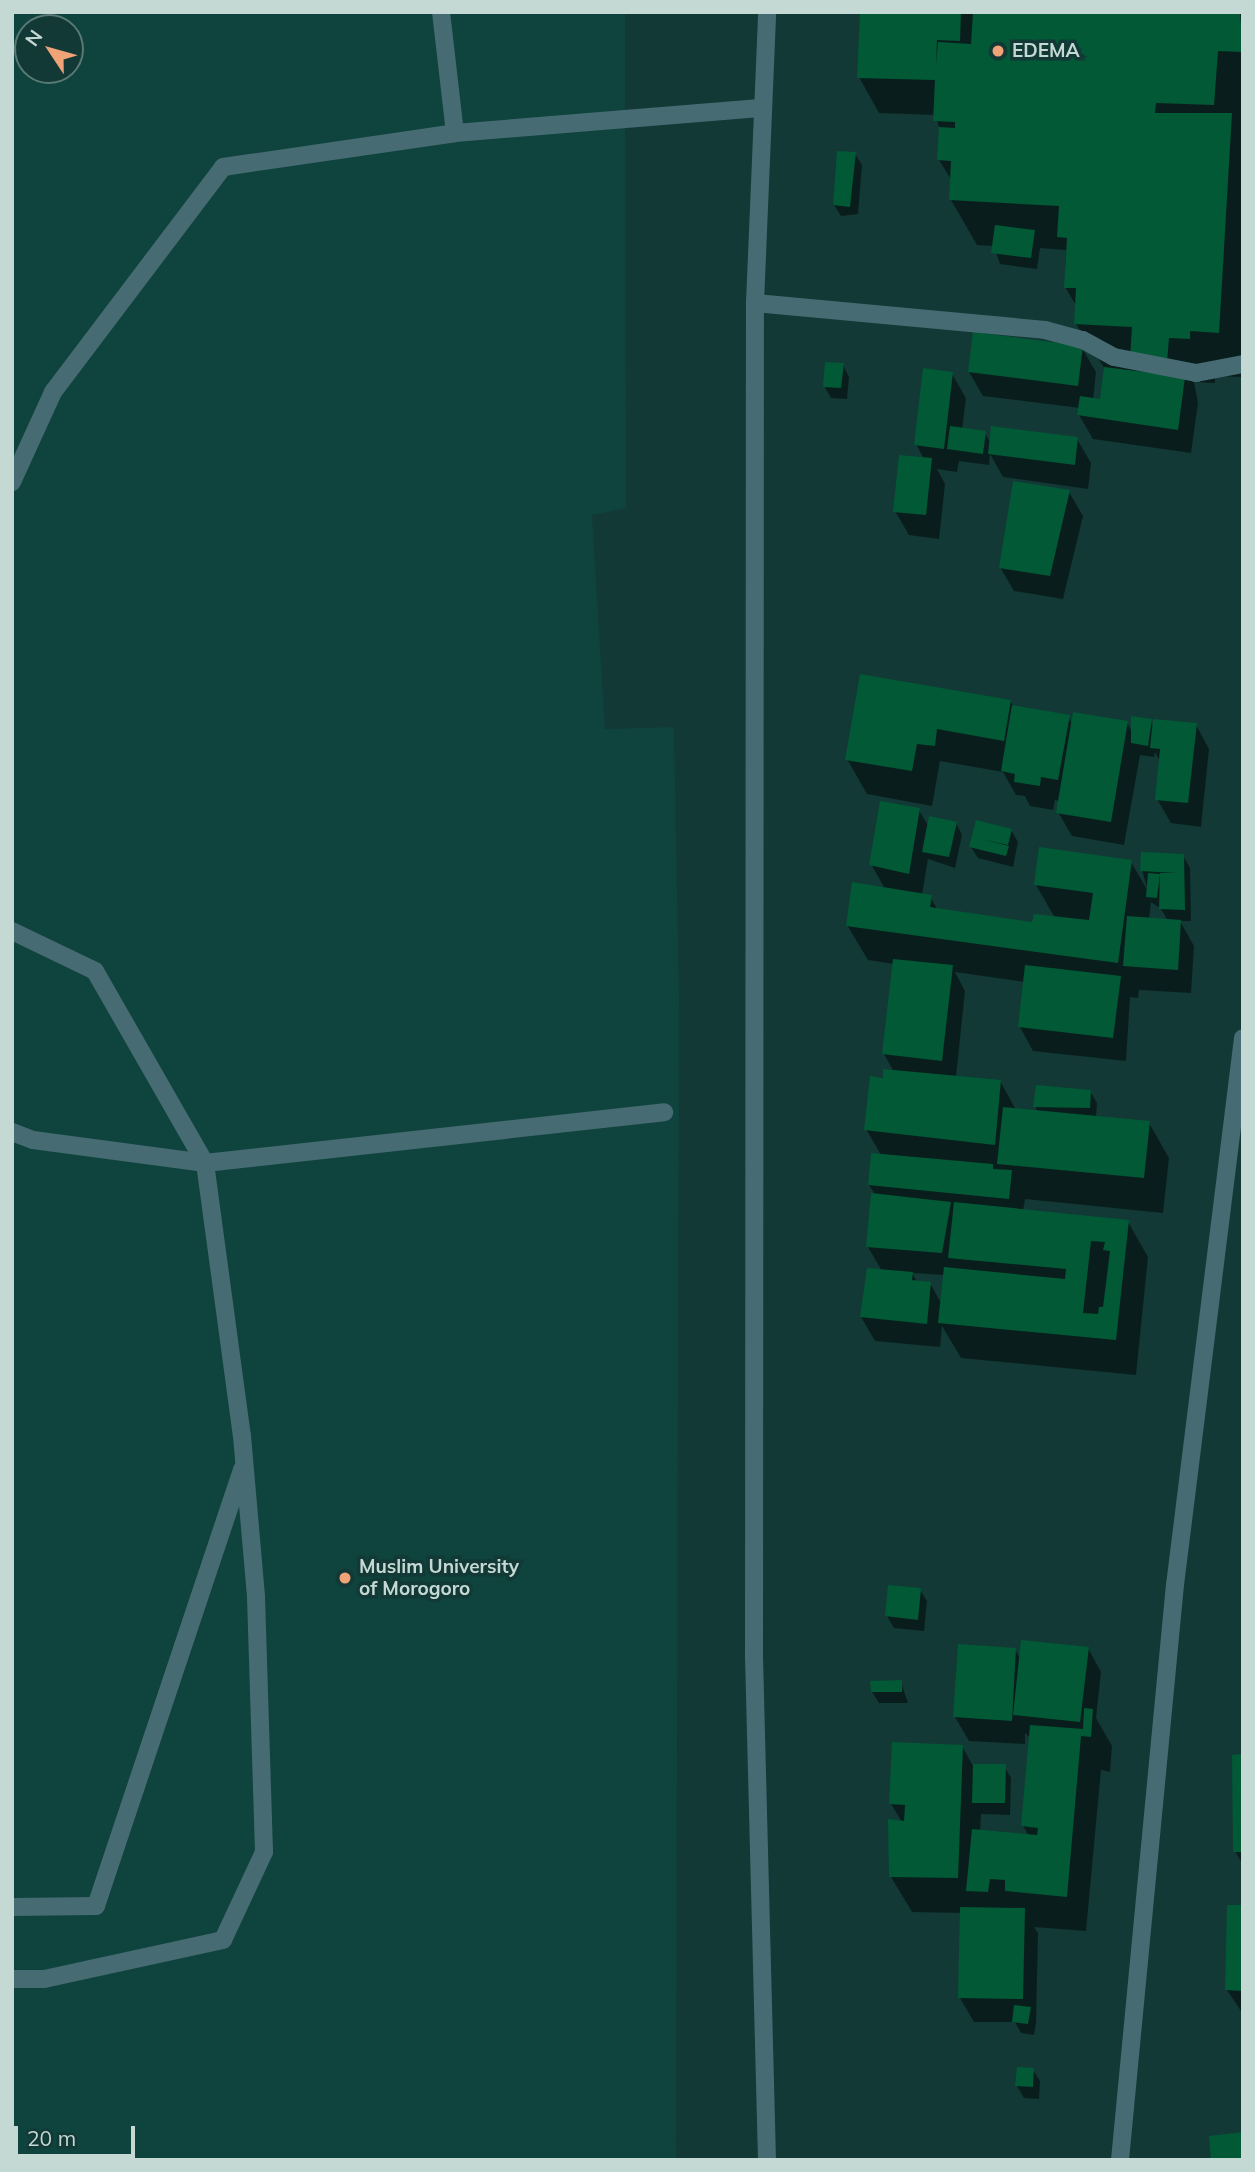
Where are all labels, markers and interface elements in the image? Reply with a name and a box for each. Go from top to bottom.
north arrow [14,14,84,84]
text: N [20,25,48,51]
place label: EDEMA [1012,40,1080,62]
marker: EDEMA [990,43,1006,59]
place label: Muslim University of Morogoro [359,1556,519,1600]
marker: Muslim University of Morogoro [337,1570,353,1586]
scale bar [18,2112,138,2156]
text: 20 m [27,2125,76,2151]

